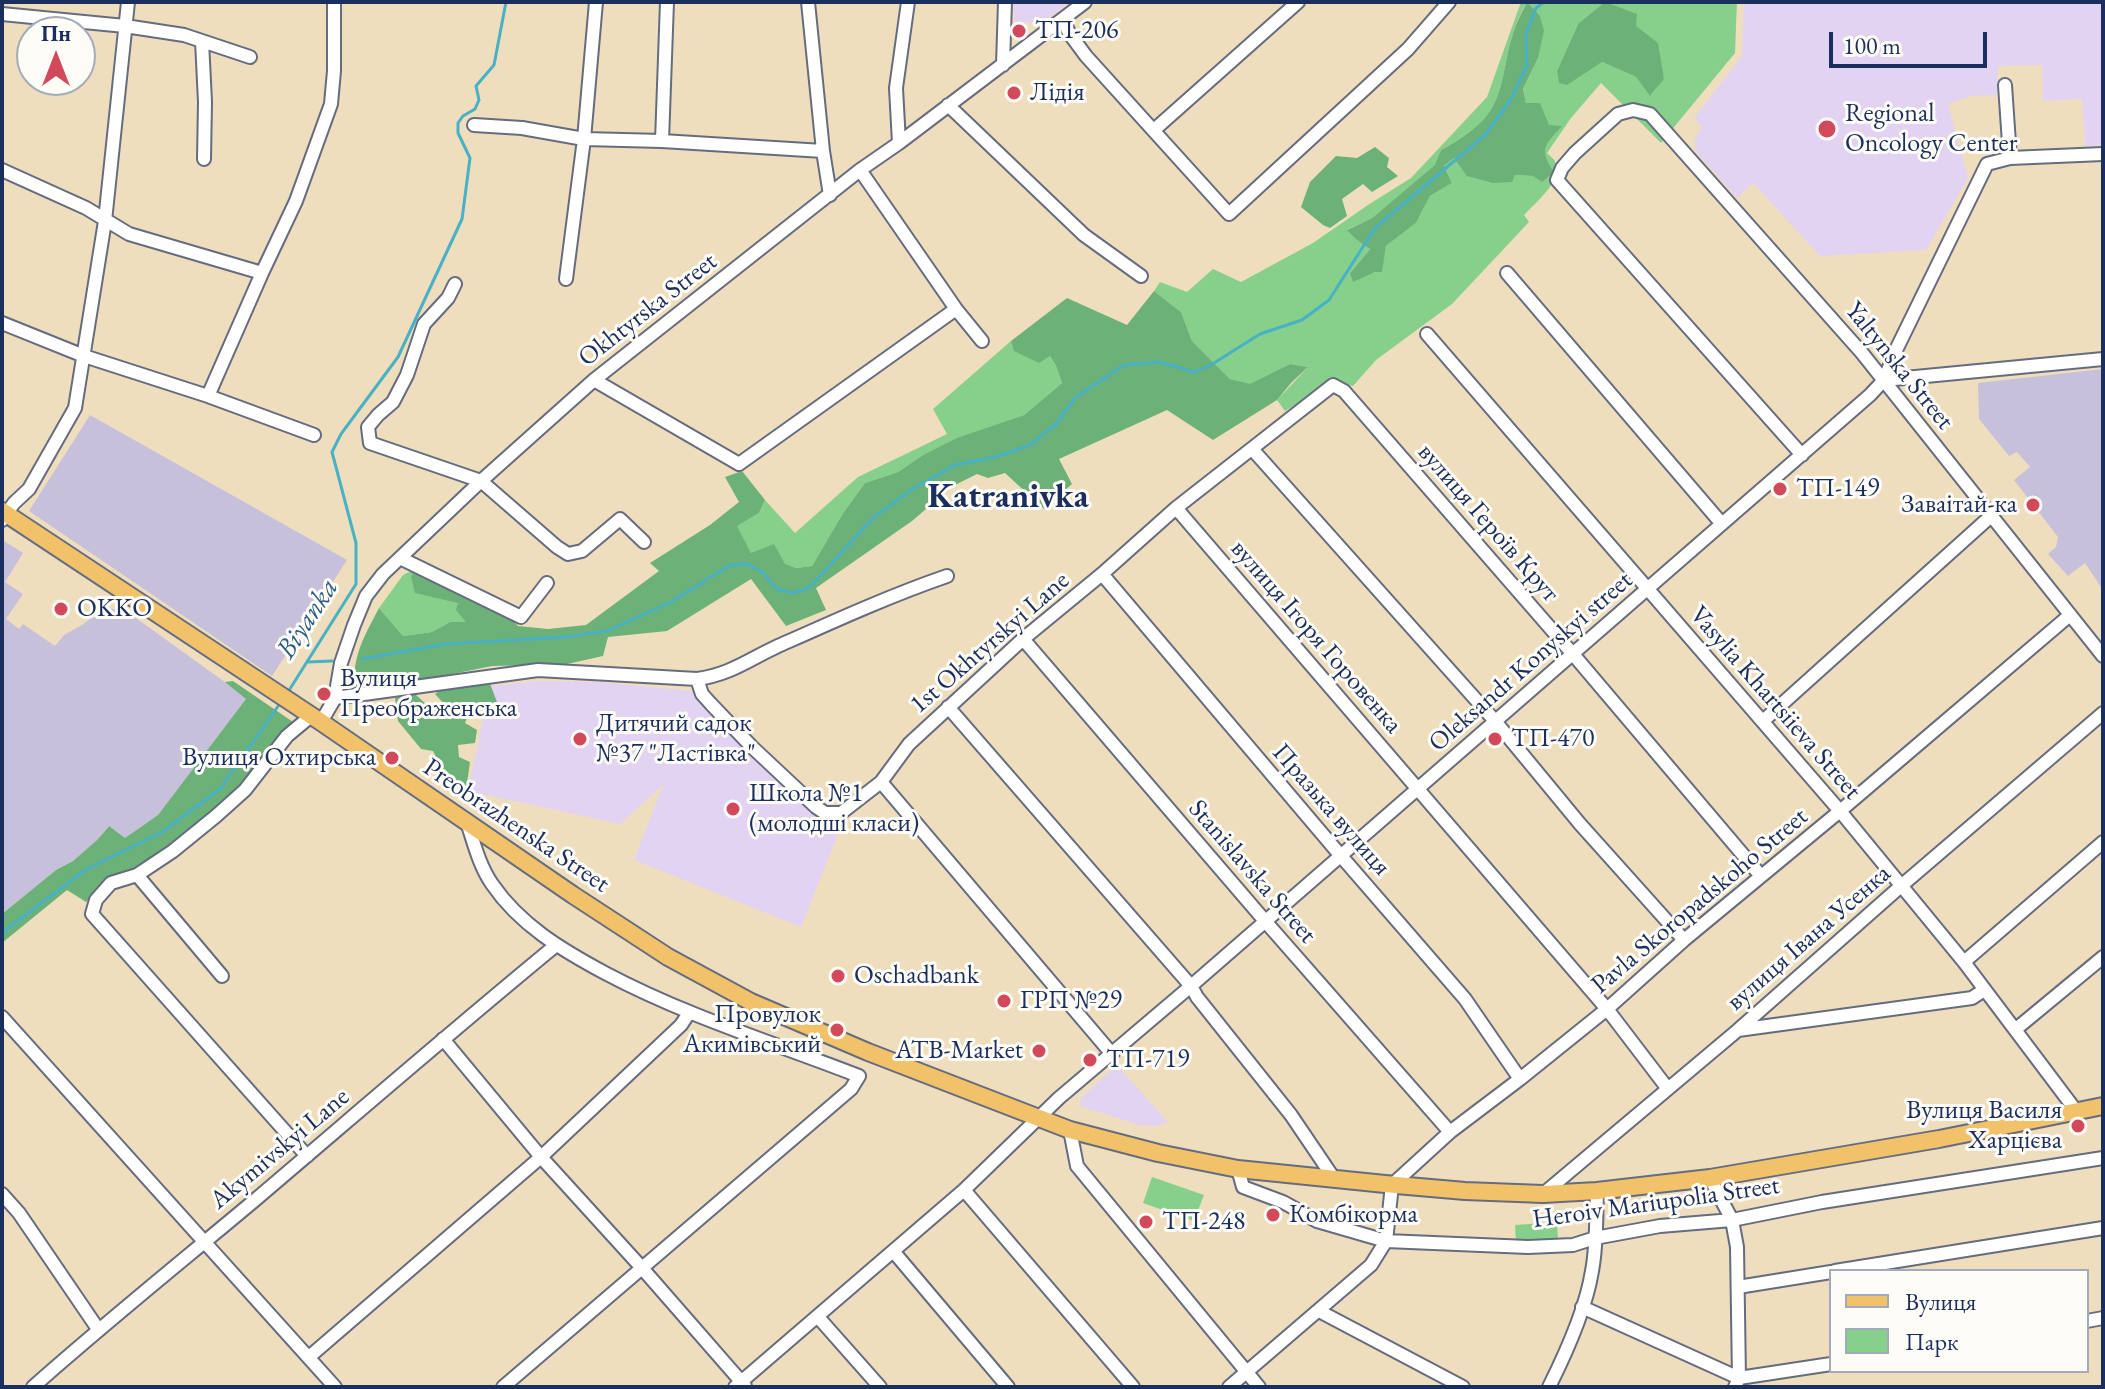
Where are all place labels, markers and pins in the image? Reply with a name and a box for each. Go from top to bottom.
place label: ТП-206 [1035,15,1119,47]
marker: ТП-206 [1010,22,1028,40]
place label: Лідія [1030,77,1085,109]
marker: Лідія [1005,84,1023,102]
place label: Regional Oncology Center [1845,98,2017,160]
marker: Regional Oncology Center [1816,118,1838,140]
place label: ТП-149 [1796,473,1880,505]
marker: ТП-149 [1771,480,1789,498]
place label: Заваітай-ка [1901,489,2017,521]
marker: Заваітай-ка [2024,496,2042,514]
place label: OKKO [77,593,152,625]
marker: OKKO [52,600,70,618]
place label: Вулиця Преображенська [340,663,517,724]
marker: Вулиця Преображенська [315,685,333,703]
place label: Дитячий садок №37 "Ластівка" [596,708,756,770]
place label: ТП-470 [1511,723,1595,755]
marker: Дитячий садок №37 "Ластівка" [571,730,589,748]
marker: ТП-470 [1486,730,1504,748]
place label: Вулиця Охтирська [182,742,376,774]
marker: Вулиця Охтирська [383,749,401,767]
place label: Школа №1 (молодші класи) [749,778,919,840]
marker: Школа №1 (молодші класи) [724,800,742,818]
place label: Oschadbank [854,960,979,992]
marker: Oschadbank [829,967,847,985]
place label: ГРП №29 [1020,985,1122,1017]
marker: ГРП №29 [995,992,1013,1010]
place label: Провулок Акимівський [683,999,821,1060]
marker: Провулок Акимівський [828,1021,846,1039]
place label: ATB-Market [895,1035,1023,1067]
marker: ATB-Market [1030,1042,1048,1060]
place label: ТП-719 [1106,1044,1190,1076]
marker: ТП-719 [1081,1051,1099,1069]
place label: Вулиця Василя Харцієва [1906,1095,2062,1156]
marker: Вулиця Василя Харцієва [2069,1117,2087,1135]
place label: Комбікорма [1289,1199,1418,1231]
place label: ТП-248 [1162,1206,1246,1238]
marker: Комбікорма [1264,1206,1282,1224]
marker: ТП-248 [1137,1213,1155,1231]

